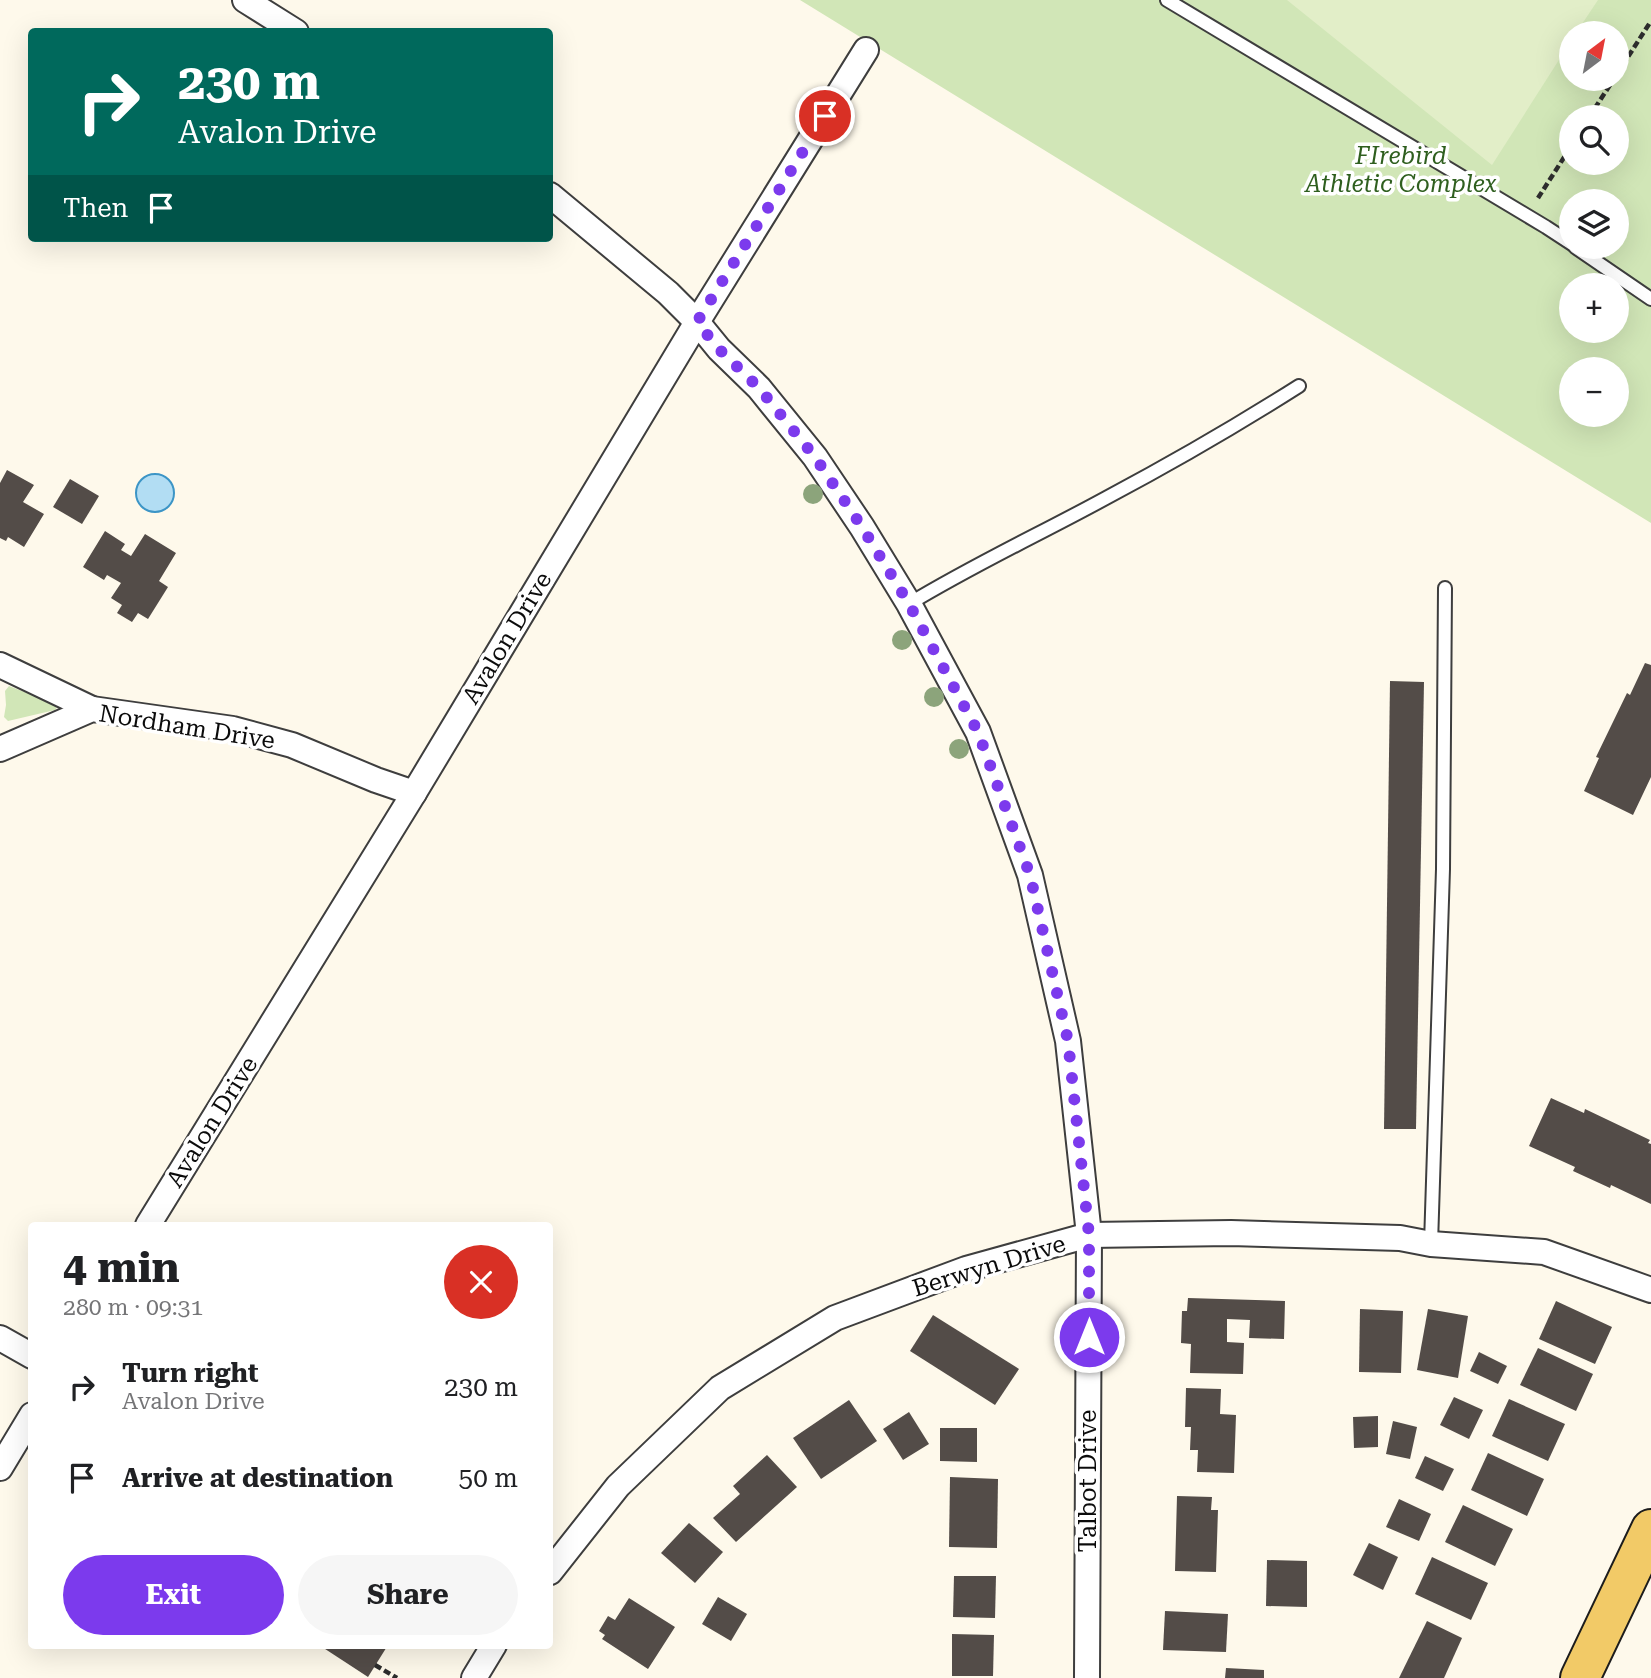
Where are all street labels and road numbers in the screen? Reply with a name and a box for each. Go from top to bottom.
street label: Avalon Drive [457,567,557,709]
street label: Nordham Drive [97,699,277,755]
street label: Avalon Drive [161,1051,263,1193]
street label: Berwyn Drive [909,1229,1069,1303]
street label: Talbot Drive [1074,1410,1102,1552]

